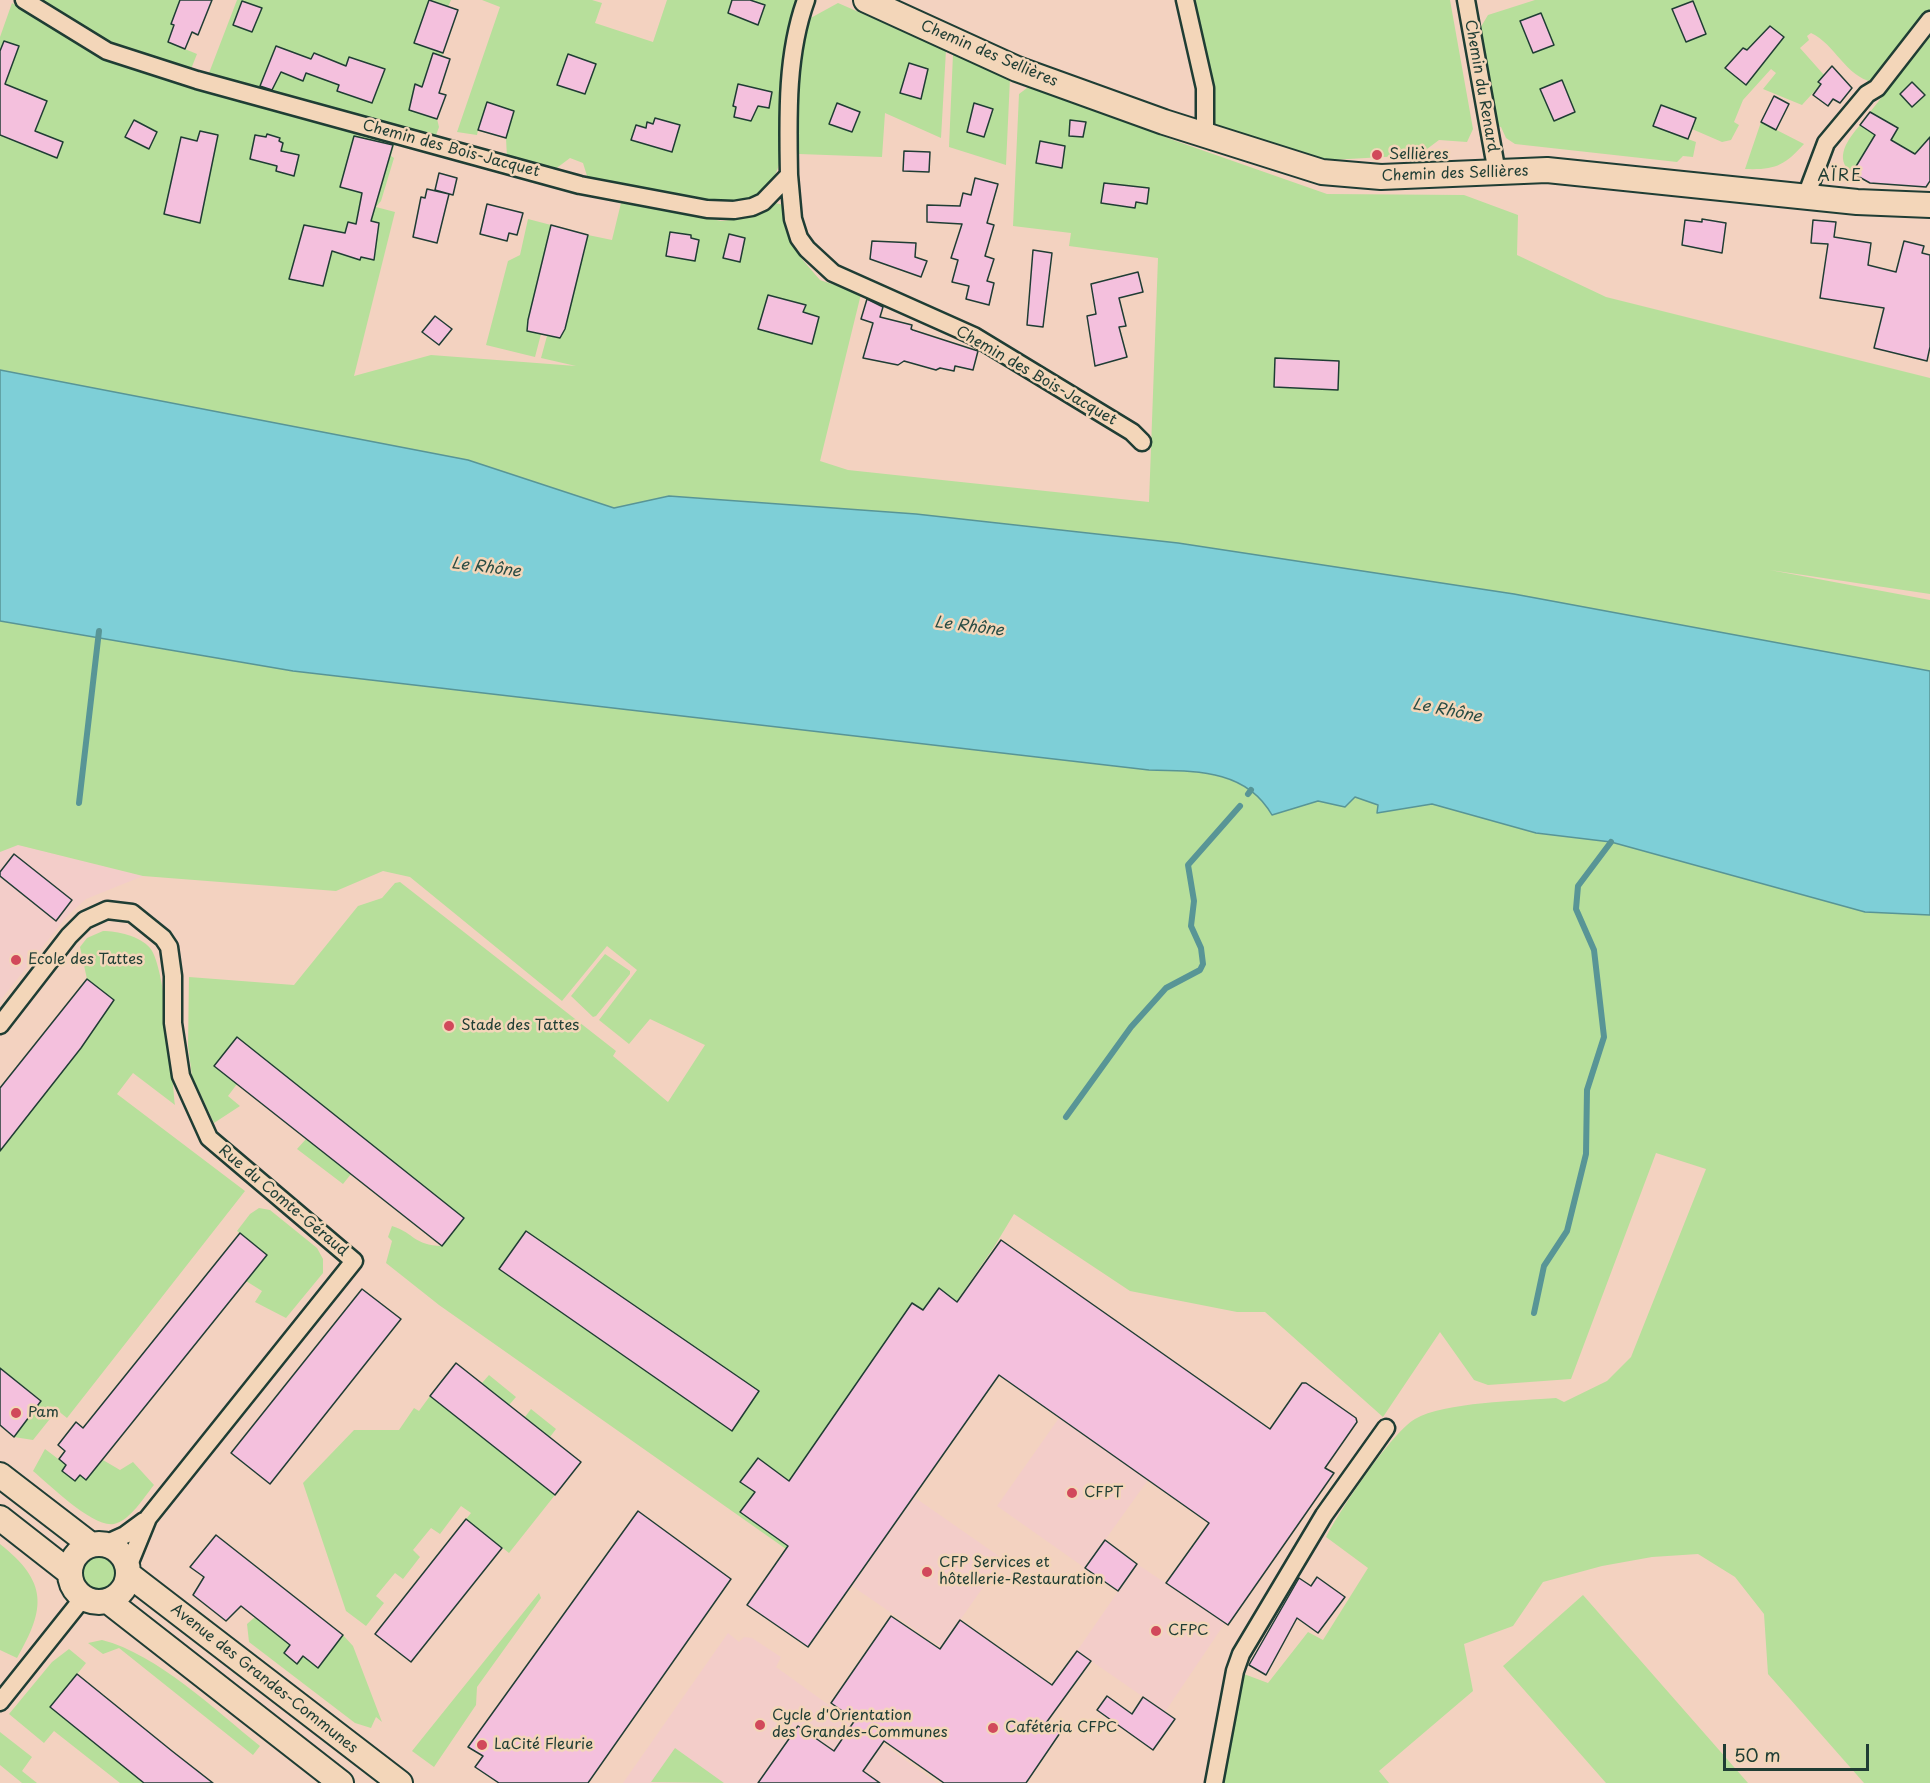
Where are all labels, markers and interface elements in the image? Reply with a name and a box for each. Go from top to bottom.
street label: Chemin des Sellières [918,17,1060,91]
street label: Chemin du Renard [1461,18,1501,154]
street label: Chemin des Bois-Jacquet [361,117,541,181]
place label: Sellières [1389,146,1449,164]
marker: Sellières [1370,148,1384,162]
street label: Chemin des Sellières [1381,162,1529,186]
district label: AÏRE [1818,167,1862,187]
street label: Chemin des Bois-Jacquet [952,323,1120,429]
water label: Le Rhône [450,554,522,582]
water label: Le Rhône [933,613,1005,641]
water label: Le Rhône [1411,695,1483,727]
place label: Ecole des Tattes [28,951,143,969]
marker: Ecole des Tattes [9,953,23,967]
place label: Stade des Tattes [461,1017,579,1035]
marker: Stade des Tattes [442,1019,456,1033]
street label: Rue du Comte-Géraud [215,1142,351,1260]
place label: Pam [28,1404,59,1422]
marker: Pam [9,1406,23,1420]
place label: CFPT [1084,1484,1123,1502]
marker: CFPT [1065,1486,1079,1500]
place label: CFP Services et hôtellerie-Restauration [939,1554,1104,1589]
marker: CFP Services et hôtellerie-Restauration [920,1565,934,1579]
street label: Avenue des Grandes-Communes [167,1601,361,1757]
place label: CFPC [1168,1622,1208,1640]
marker: CFPC [1149,1624,1163,1638]
place label: Cycle d'Orientation des Grandes-Communes [772,1707,948,1742]
marker: Cycle d'Orientation des Grandes-Communes [753,1718,767,1732]
place label: Caféteria CFPC [1005,1719,1117,1737]
marker: Caféteria CFPC [986,1721,1000,1735]
scale bar [1726,1732,1872,1770]
place label: LaCité Fleurie [494,1736,593,1754]
marker: LaCité Fleurie [475,1738,489,1752]
text: 50 m [1734,1741,1781,1768]

